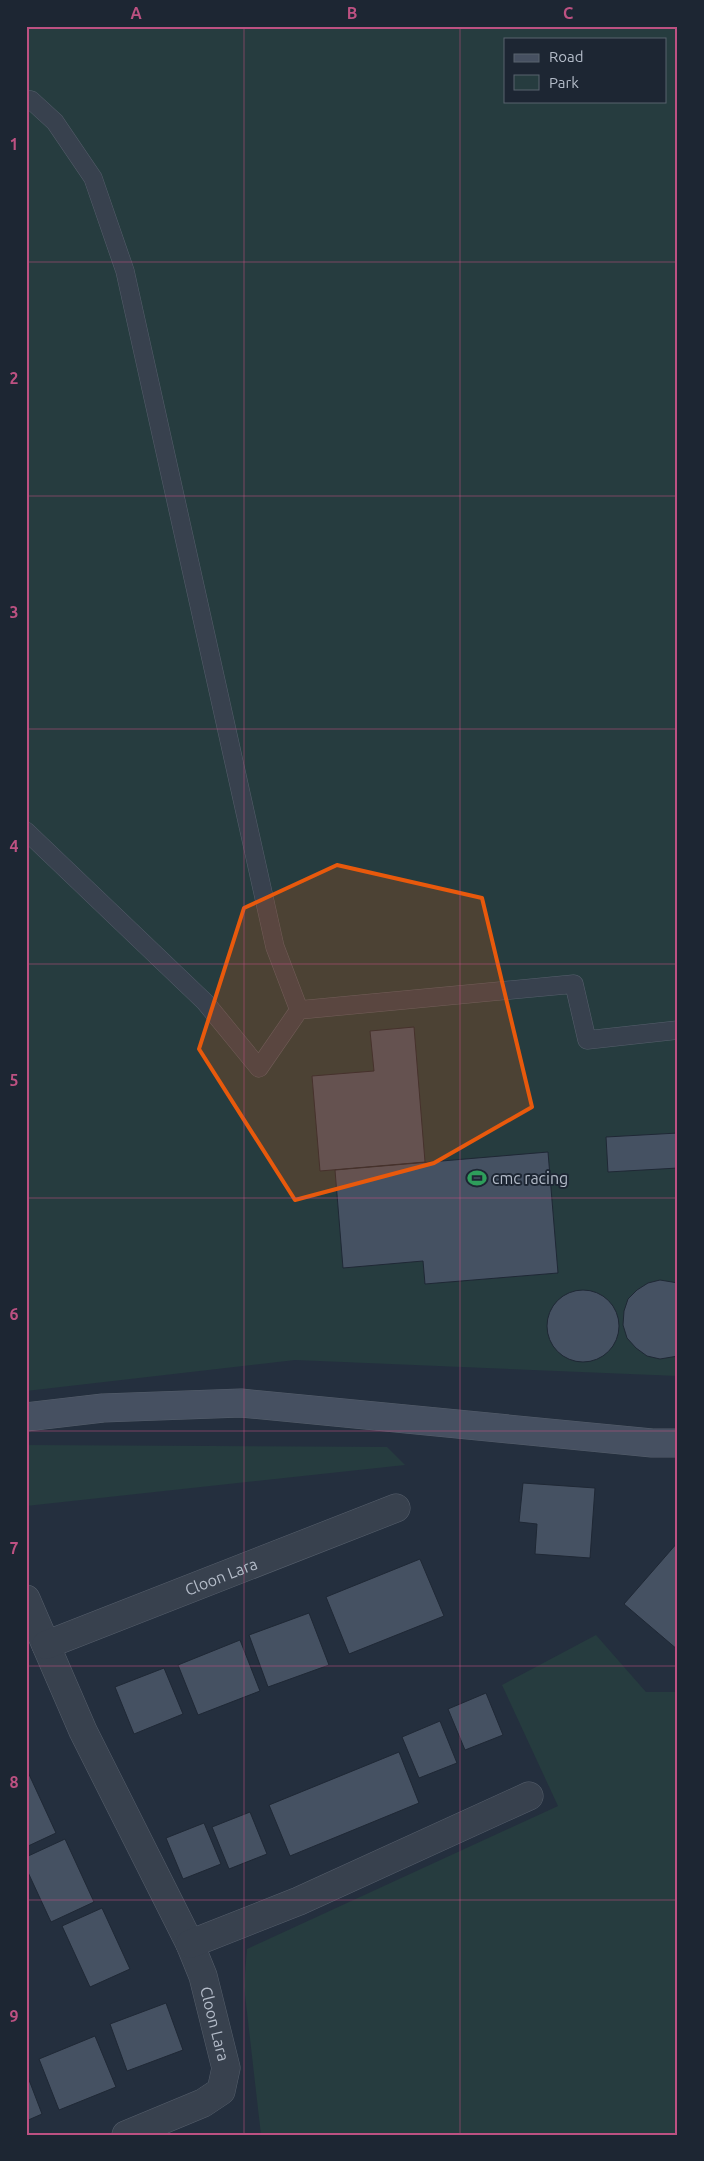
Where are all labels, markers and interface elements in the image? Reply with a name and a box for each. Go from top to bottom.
text: A [130,4,142,22]
text: B [347,4,357,22]
text: C [563,4,573,22]
legend [504,38,666,102]
text: Road [549,48,584,65]
text: Park [549,74,579,91]
text: 1 [9,135,19,153]
text: 2 [9,369,19,387]
text: 3 [9,603,19,621]
text: 4 [9,837,19,855]
text: 5 [9,1071,19,1089]
sports icon: cmc racing [466,1167,488,1189]
place label: cmc racing [492,1169,568,1187]
text: 6 [9,1305,19,1323]
text: 7 [9,1539,19,1557]
street label: Cloon Lara [182,1554,260,1599]
text: 8 [9,1773,19,1791]
street label: Cloon Lara [197,1985,233,2063]
text: 9 [9,2007,19,2025]

